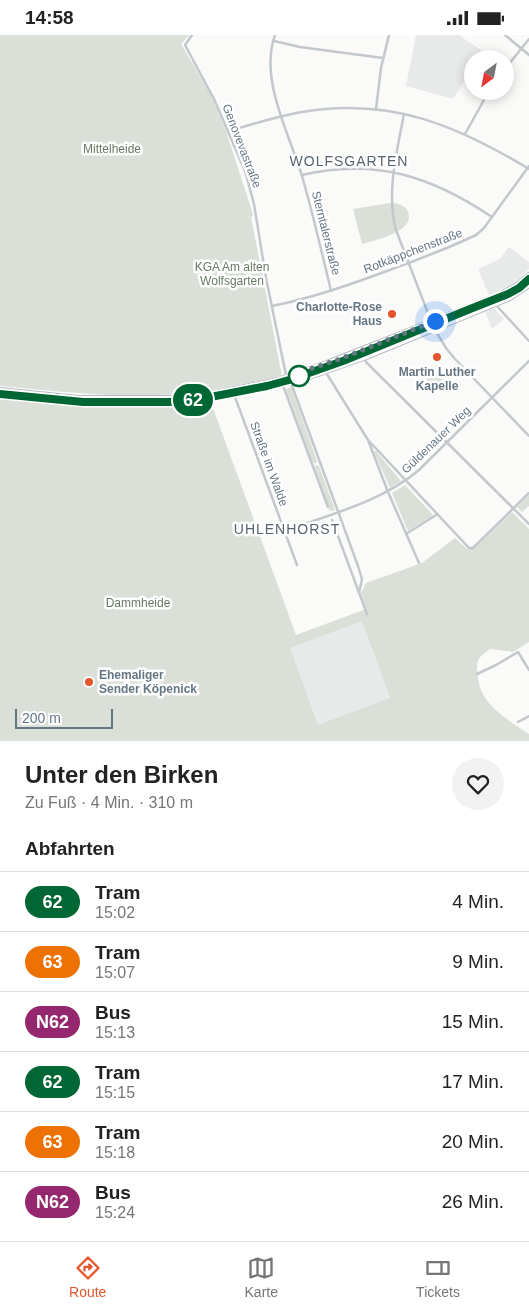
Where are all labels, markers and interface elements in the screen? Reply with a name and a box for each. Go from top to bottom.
text: 14:58 [25,7,74,28]
north arrow [464,50,514,100]
map controls [464,50,514,100]
street label: Genovevastraße [220,102,265,190]
park label: Mittelheide [83,142,141,156]
district label: WOLFSGARTEN [290,153,408,169]
street label: Sterntalerstraße [309,190,343,277]
street label: Rotkäppchenstraße [362,226,465,276]
park label: KGA Am alten Wolfsgarten [195,260,269,288]
place label: Charlotte-Rose Haus [296,300,382,328]
marker: Charlotte-Rose Haus [386,308,398,320]
your location [423,309,448,334]
marker: Martin Luther Kapelle [431,351,443,363]
unlabelled marker [288,365,310,387]
place label: Martin Luther Kapelle [399,365,476,393]
line badge: 62 [170,384,216,416]
text: 62 [183,390,203,410]
street label: Güldenauer Weg [399,404,473,476]
street label: Straße im Walde [247,420,291,508]
district label: UHLENHORST [234,521,340,537]
park label: Dammheide [106,596,171,610]
place label: Ehemaliger Sender Köpenick [99,668,197,696]
marker: Ehemaliger Sender Köpenick [83,676,95,688]
scale bar [15,706,112,729]
text: 200 m [22,710,61,726]
button: heart [452,758,504,810]
text: Unter den Birken [25,761,218,788]
text: Zu Fuß · 4 Min. · 310 m [25,794,193,811]
text: Abfahrten [25,838,115,859]
text: Tram [95,882,140,903]
text: 4 Min. [452,891,504,912]
text: 62 [42,892,63,912]
text: 15:02 [95,904,135,921]
text: Tram [95,942,140,963]
text: 9 Min. [452,951,504,972]
text: 63 [42,952,63,972]
text: 15:07 [95,964,135,981]
text: Bus [95,1002,131,1023]
text: 15 Min. [442,1011,504,1032]
text: N62 [36,1012,69,1032]
text: 15:13 [95,1024,135,1041]
text: Tram [95,1062,140,1083]
text: 17 Min. [442,1071,504,1092]
text: 62 [42,1072,63,1092]
text: 15:15 [95,1084,135,1101]
text: Tram [95,1122,140,1143]
text: 20 Min. [442,1131,504,1152]
text: 63 [42,1132,63,1152]
text: 15:18 [95,1144,135,1161]
text: Bus [95,1182,131,1203]
text: 26 Min. [442,1191,504,1212]
text: N62 [36,1192,69,1212]
text: 15:24 [95,1204,135,1221]
tab: Route [69,1254,106,1300]
tab: Karte [245,1254,278,1300]
tab: Tickets [416,1254,460,1300]

